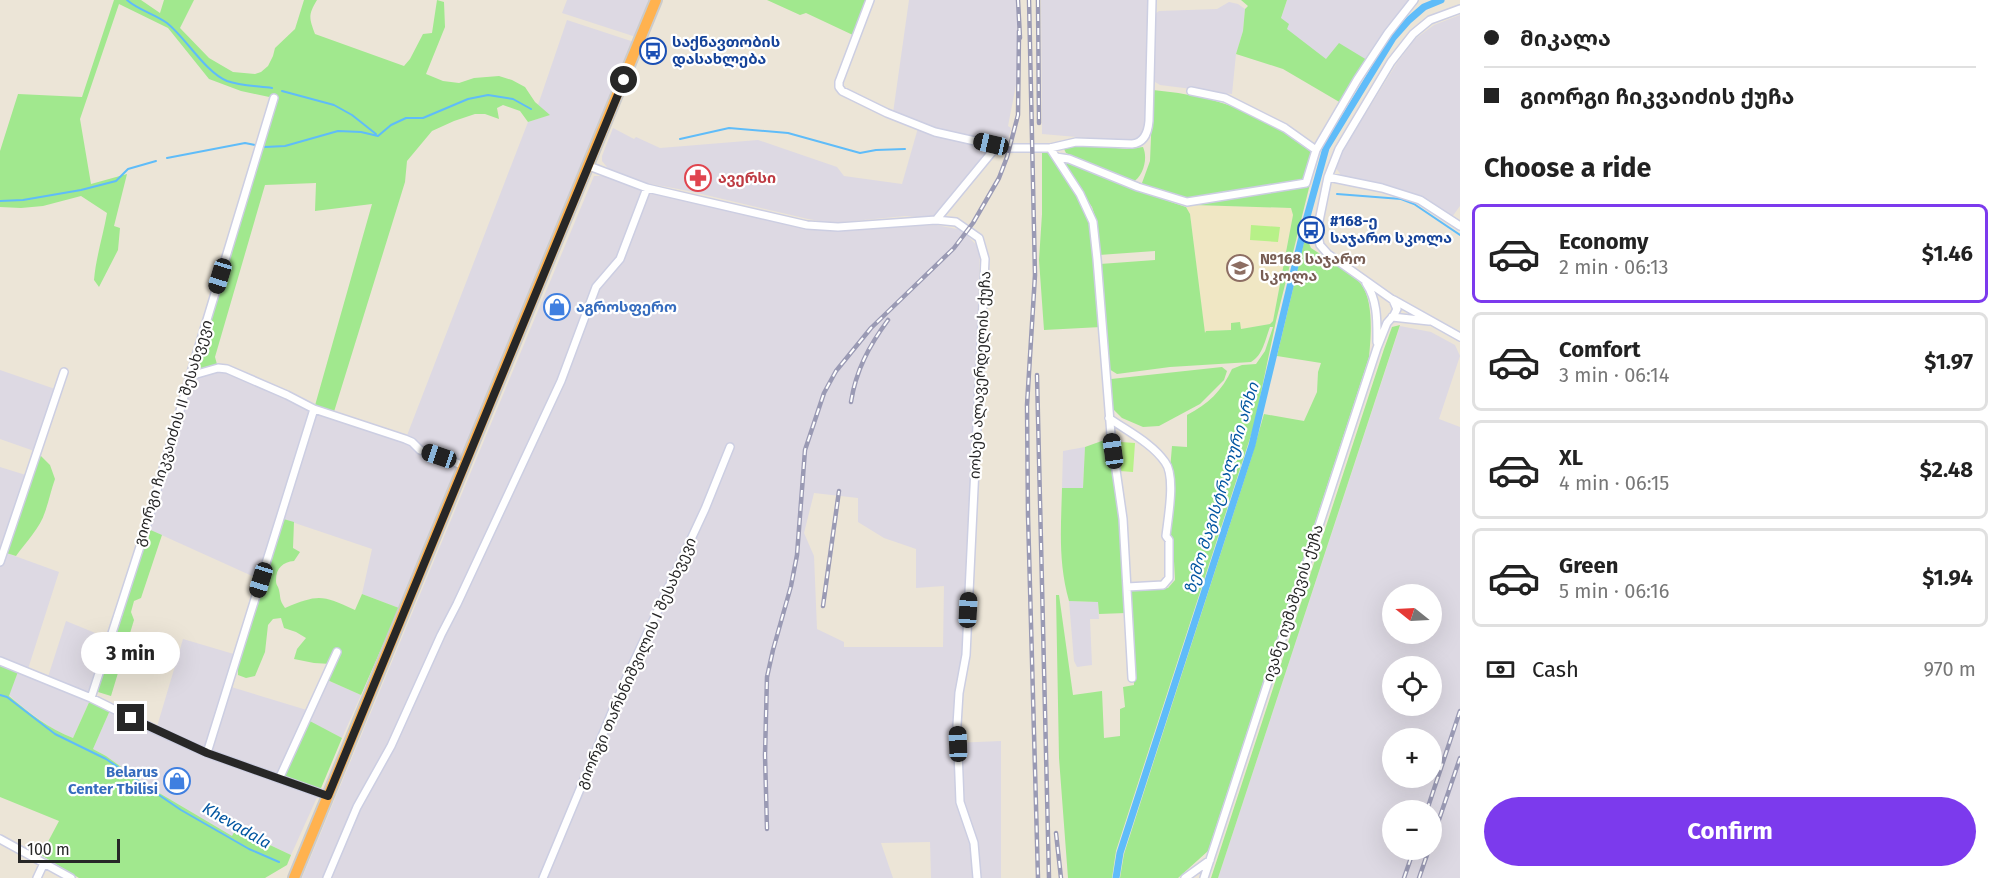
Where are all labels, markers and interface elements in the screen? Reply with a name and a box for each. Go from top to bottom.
text: მიკალა [1520,25,1611,52]
place label: საქნავთობის დასახლება [672,33,780,68]
bus stop icon: საქნავთობის დასახლება [638,36,668,66]
route start [610,66,637,93]
text: გიორგი ჩიკვაიძის ქუჩა [1520,83,1794,110]
car [971,131,1011,157]
text: Choose a ride [1484,152,1651,184]
pharmacy icon: ავერსი [683,163,713,193]
place label: ავერსი [718,169,776,187]
place label: #168-ე საჯარო სკოლა [1330,212,1452,247]
bus stop icon: #168-ე საჯარო სკოლა [1296,215,1326,245]
icon: car [1487,227,1541,281]
text: Economy [1559,228,1648,255]
text: $1.46 [1922,240,1973,267]
place label: №168 საჯარო სკოლა [1260,250,1366,285]
school or university icon: №168 საჯარო სკოლა [1225,253,1255,283]
text: 2 min · 06:13 [1559,255,1669,279]
car [206,256,234,296]
street label: იოსებ ალავერდელის ქუჩა [966,271,994,479]
shop icon: აგროსფერო [542,292,572,322]
place label: აგროსფერო [576,298,677,316]
street label: გიორგი ჩიკვაიძის II შესახვევი [130,318,216,548]
icon: car [1487,335,1541,389]
text: Comfort [1559,336,1640,363]
text: $1.97 [1924,348,1973,375]
text: 3 min · 06:14 [1559,363,1669,387]
water label: ზემო მაგისტრალური არხი [1180,380,1263,596]
car [1102,432,1124,470]
car [419,442,459,470]
icon: car [1487,443,1541,497]
text: XL [1559,444,1583,471]
text: $2.48 [1920,456,1973,483]
text: 4 min · 06:15 [1559,471,1669,495]
street label: ივანე იუმაშევის ქუჩა [1259,522,1327,684]
street label: გიორგი თარხნიშვილის I შესახვევი [572,534,700,792]
icon: car [1487,551,1541,605]
text: Green [1559,552,1618,579]
car [247,560,275,600]
text: $1.94 [1922,564,1973,591]
text: 5 min · 06:16 [1559,579,1669,603]
north arrow [1382,584,1442,644]
map controls [1382,584,1442,860]
car [958,592,978,628]
callout: 3 min [82,631,180,673]
text: 3 min [106,641,155,665]
icon: cash [1484,653,1517,686]
button: locate [1382,656,1442,716]
text: Cash [1532,656,1579,683]
text: 970 m [1924,657,1976,681]
route end [117,704,144,731]
car [948,726,968,762]
button: + [1382,728,1442,788]
place label: Belarus Center Tbilisi [68,763,158,798]
shop icon: Belarus Center Tbilisi [162,766,192,796]
button: Confirm [1484,797,1976,866]
water label: Khevadala [199,798,274,853]
button: − [1382,800,1442,860]
scale bar [18,836,120,864]
text: 100 m [27,840,70,859]

